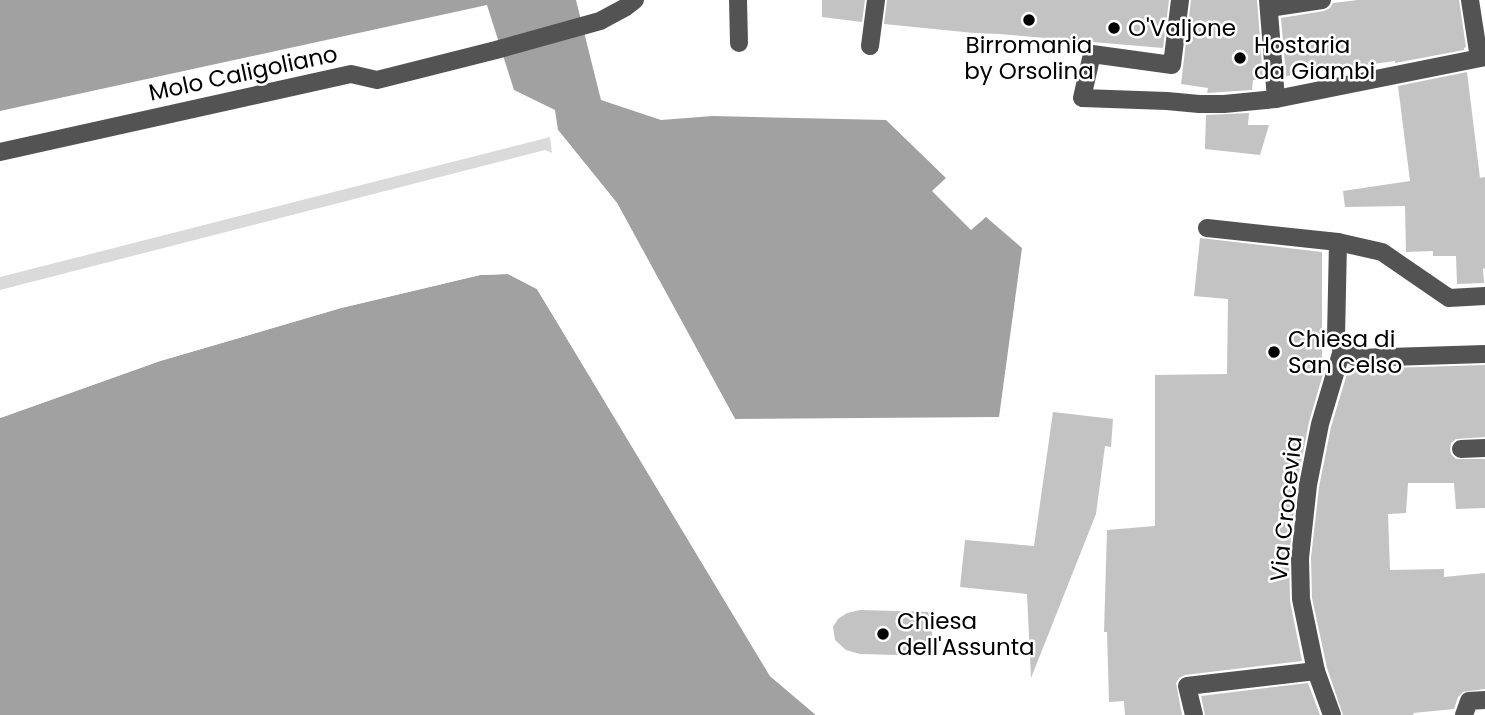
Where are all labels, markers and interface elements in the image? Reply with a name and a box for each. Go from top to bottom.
marker: Birromania by Orsolina [1021,12,1037,28]
place label: O'Valjone [1128,12,1236,44]
marker: O'Valjone [1106,20,1122,36]
place label: Birromania by Orsolina [964,29,1094,87]
place label: Hostaria da Giambi [1254,29,1375,87]
street label: Molo Caligoliano [146,37,340,109]
marker: Hostaria da Giambi [1232,50,1248,66]
place label: Chiesa di San Celso [1288,323,1402,381]
marker: Chiesa di San Celso [1266,344,1282,360]
street label: Via Crocevia [1262,435,1310,583]
place label: Chiesa dell'Assunta [897,605,1035,663]
marker: Chiesa dell'Assunta [875,626,891,642]

